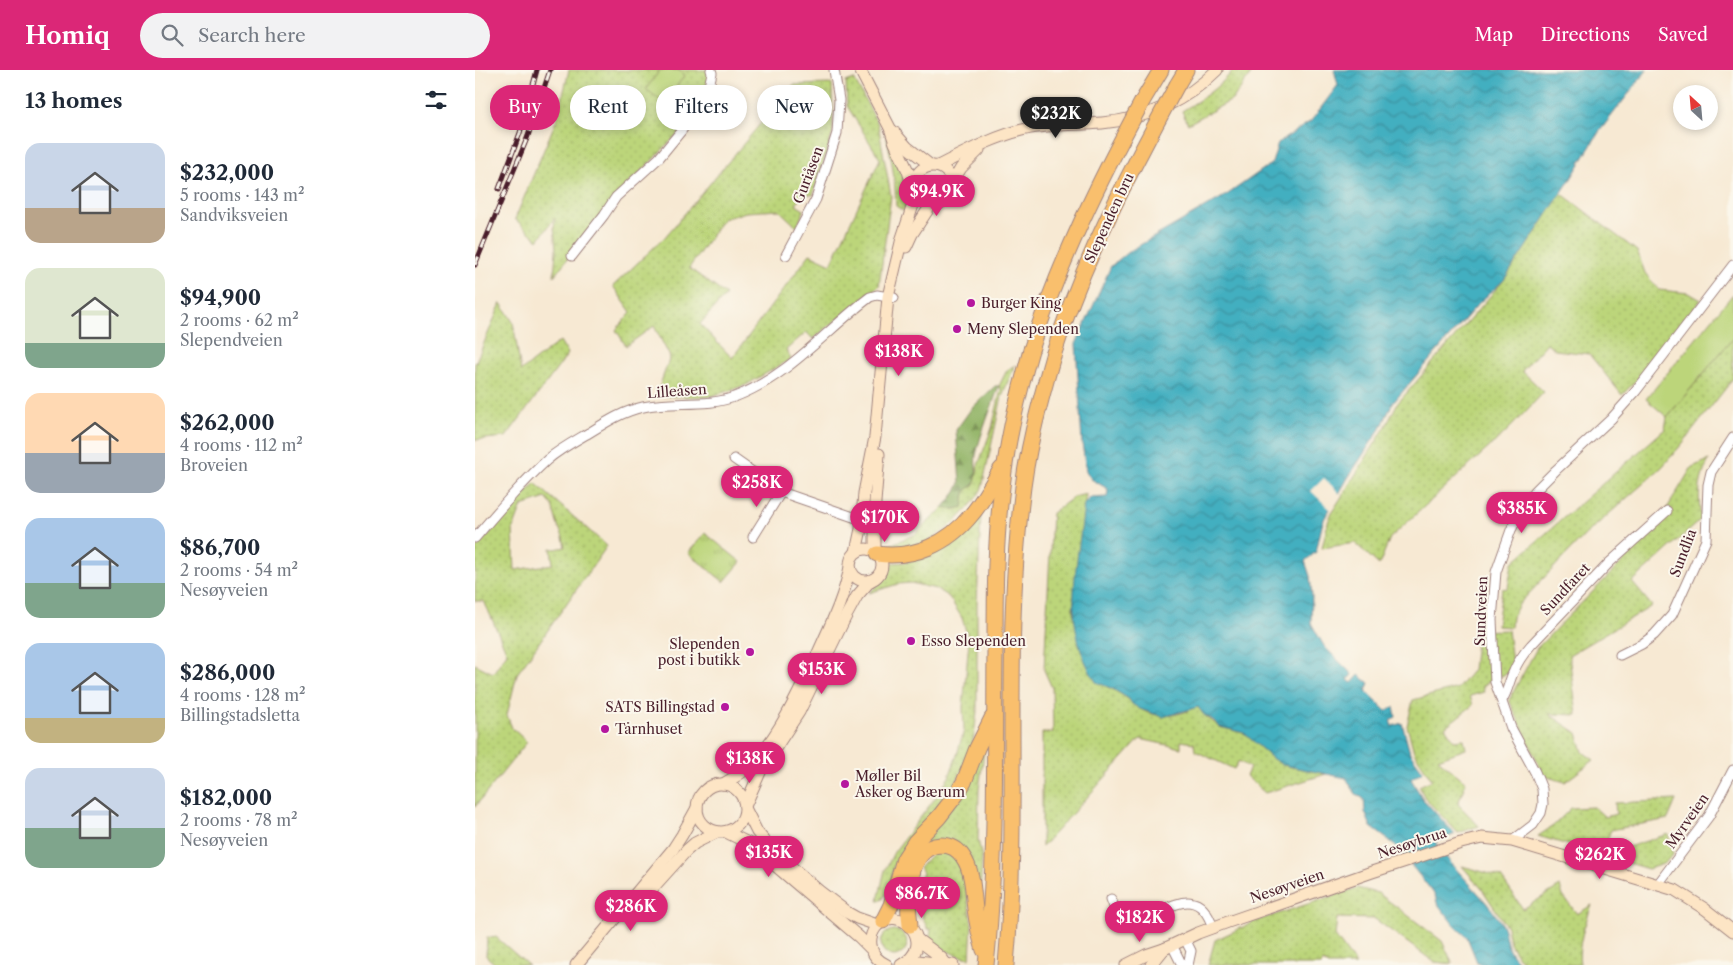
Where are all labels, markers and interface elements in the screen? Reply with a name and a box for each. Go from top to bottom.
search box [140,13,490,58]
text: Homiq [25,21,110,50]
icon: search [158,21,186,49]
text: Search here [198,24,306,47]
text: Map [1474,24,1513,46]
text: Directions [1541,24,1630,46]
text: Saved [1658,24,1708,46]
chip: Buy [490,85,560,130]
chip: Rent [570,85,646,130]
chip: Filters [656,85,747,130]
chip: New [757,85,832,130]
north arrow [1673,85,1717,130]
map controls [1673,85,1718,130]
icon: filters [422,86,450,114]
text: 13 homes [25,88,123,113]
pin: $232K [1021,97,1091,139]
text: $232K [1031,103,1081,123]
street label: Guriåsen [789,143,827,206]
text: $232,000 [180,160,274,185]
icon: home [65,163,125,223]
street label: Slependen bru [1080,170,1138,266]
pin: $94.9K [896,174,978,217]
text: $94.9K [910,181,964,201]
text: 5 rooms · 143 m² [180,185,304,205]
text: Sandviksveien [180,205,288,225]
text: $94,900 [180,285,261,310]
icon: home [65,288,125,348]
place label: Burger King [981,294,1062,312]
marker: Burger King [965,297,977,309]
text: 2 rooms · 62 m² [180,310,299,330]
place label: Meny Slependen [967,320,1079,338]
marker: Meny Slependen [951,323,963,335]
text: Slependveien [180,330,283,350]
pin: $138K [864,334,934,377]
text: $138K [875,341,923,361]
street label: Lilleåsen [647,380,708,402]
text: $262,000 [180,410,275,435]
icon: home [65,413,125,473]
text: 4 rooms · 112 m² [180,435,303,455]
text: Broveien [180,455,248,475]
pin: $258K [722,466,792,508]
text: $258K [732,472,782,492]
pin: $385K [1487,492,1557,534]
text: $385K [1497,498,1547,518]
pin: $170K [850,500,920,543]
text: $170K [861,507,909,527]
street label: Sundlia [1666,526,1701,580]
text: $86,700 [180,535,260,560]
icon: home [65,538,125,598]
street label: Sundfaret [1536,559,1594,619]
text: 2 rooms · 54 m² [180,560,298,580]
street label: Sundveien [1471,575,1491,646]
text: Nesøyveien [180,580,268,600]
place label: Esso Slependen [921,632,1026,650]
place label: Slependen post i butikk [658,635,741,669]
marker: Esso Slependen [905,635,917,647]
marker: Slependen post i butikk [744,646,756,658]
pin: $153K [787,652,857,695]
text: $153K [799,659,845,679]
text: $286,000 [180,660,275,685]
icon: home [65,663,125,723]
text: 4 rooms · 128 m² [180,685,306,705]
place label: SATS Billingstad [605,698,715,716]
marker: SATS Billingstad [719,701,731,713]
text: Billingstadsletta [180,705,300,725]
place label: Tårnhuset [615,720,683,738]
marker: Tårnhuset [599,723,611,735]
pin: $138K [715,742,785,784]
text: $138K [726,748,774,768]
place label: Møller Bil Asker og Bærum [854,767,965,801]
marker: Møller Bil Asker og Bærum [839,778,851,790]
text: $182,000 [180,785,272,810]
icon: home [65,788,125,848]
street label: Myrveien [1661,790,1713,852]
text: 2 rooms · 78 m² [180,810,298,830]
street label: Nesøybrua [1375,823,1449,863]
text: Nesøyveien [180,830,268,850]
pin: $135K [734,836,804,878]
pin: $262K [1565,838,1635,880]
text: $135K [746,842,792,862]
text: $262K [1575,844,1625,864]
street label: Nesøyveien [1248,865,1327,907]
pin: $86.7K [881,876,963,919]
text: $86.7K [895,883,949,903]
pin: $286K [596,890,666,932]
text: $286K [606,896,656,916]
pin: $182K [1105,900,1175,943]
text: $182K [1116,907,1164,927]

